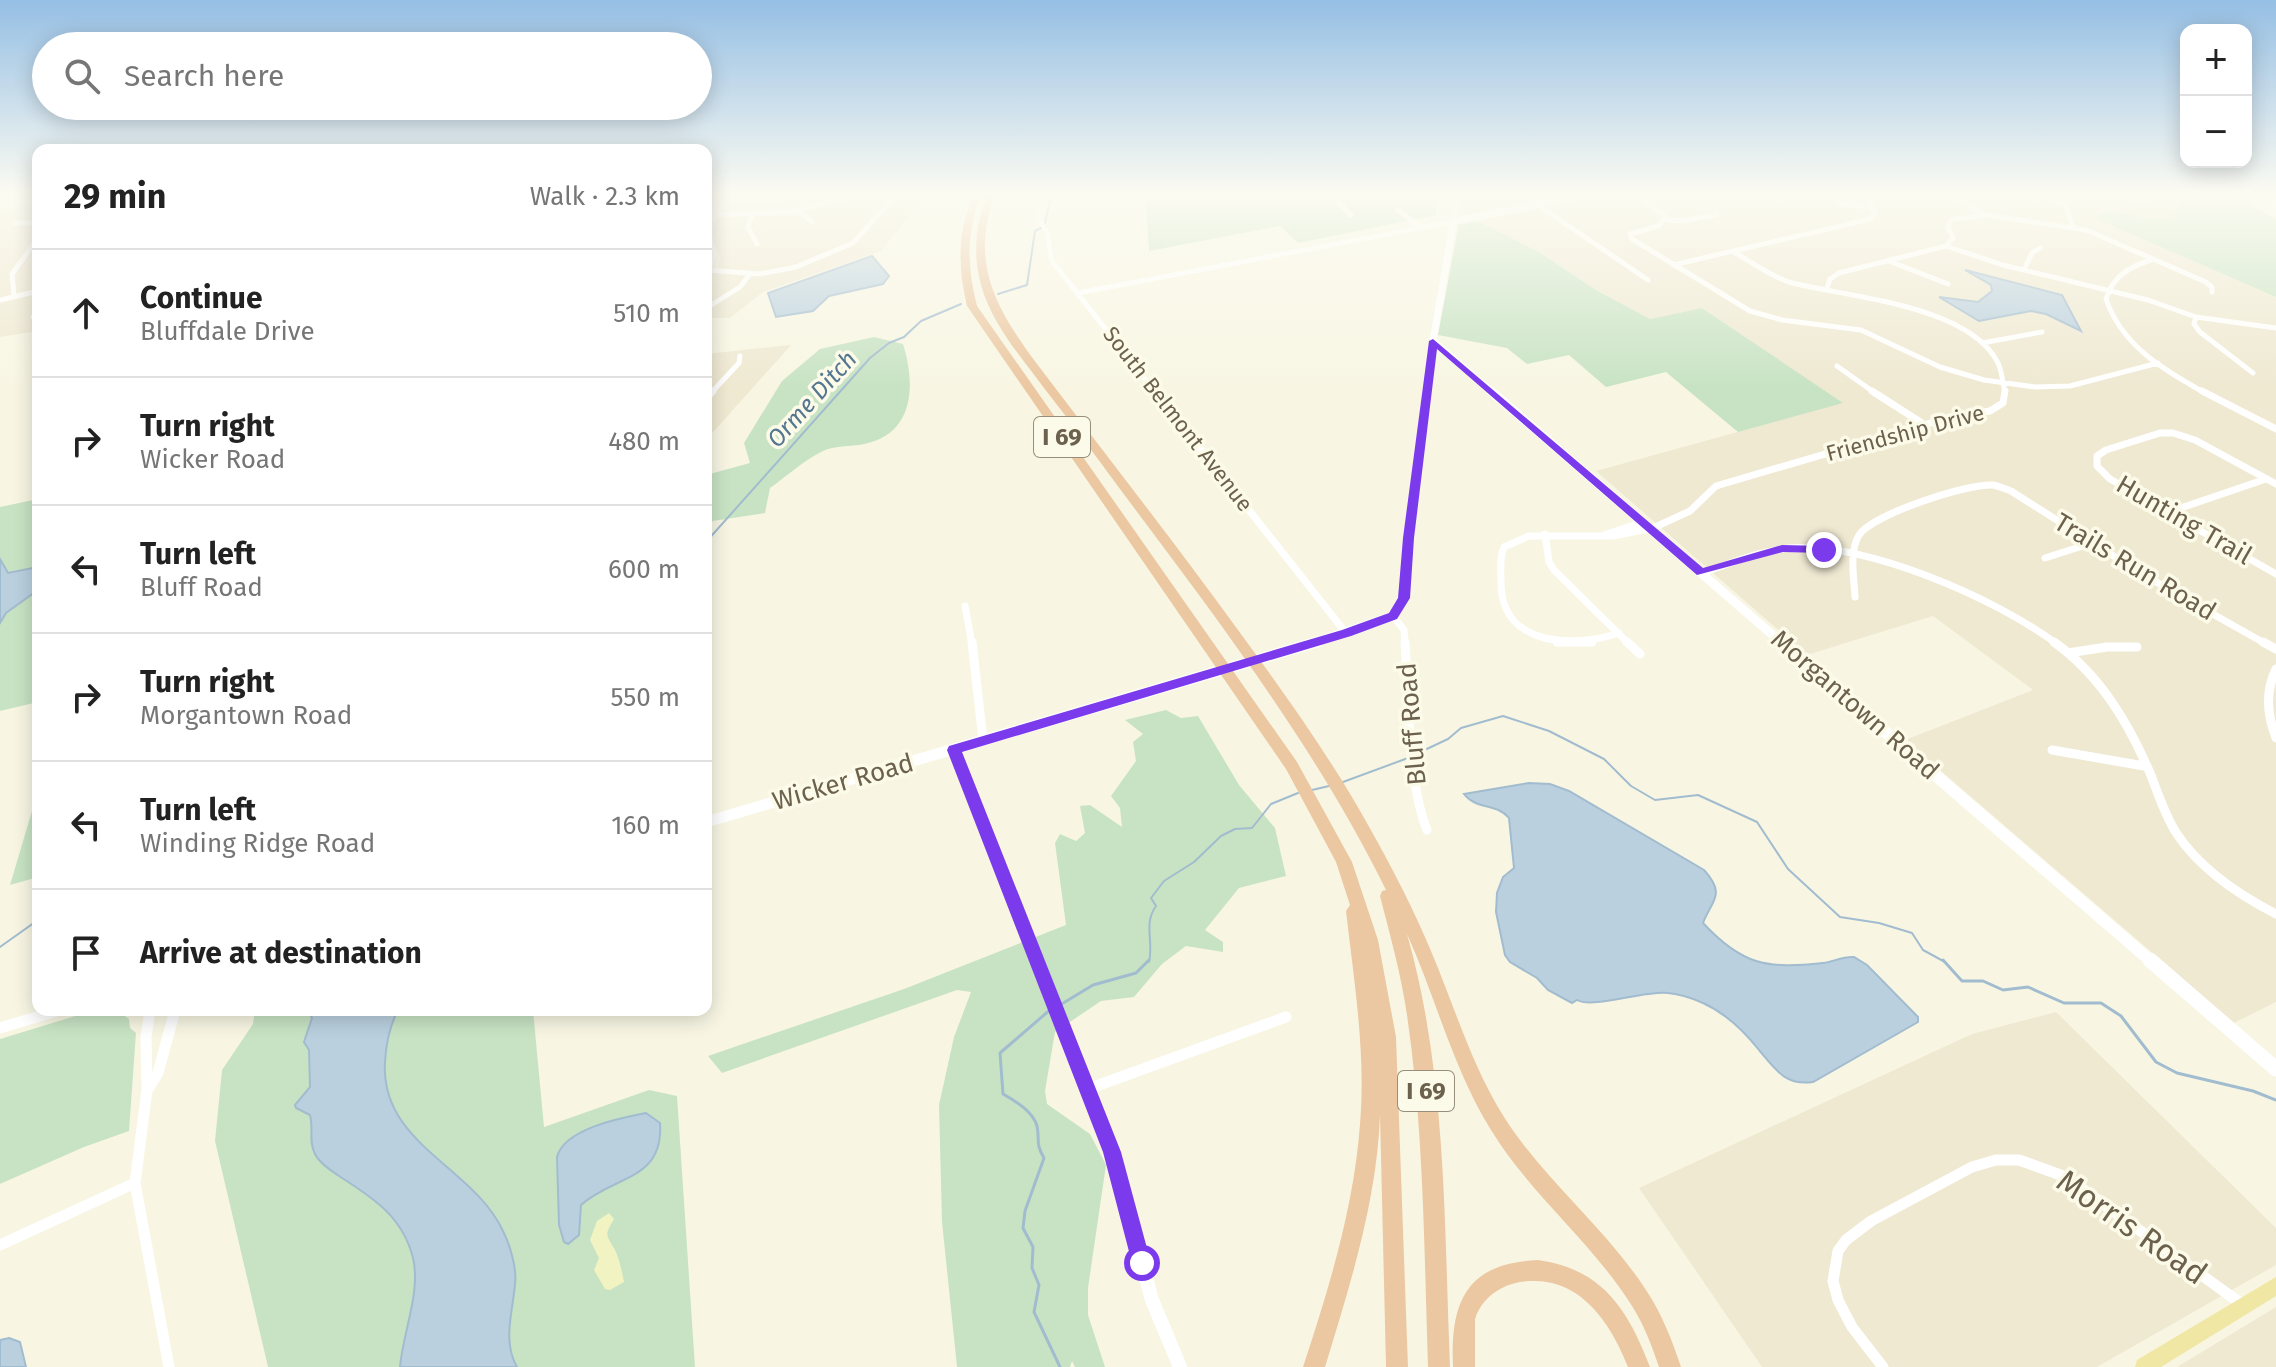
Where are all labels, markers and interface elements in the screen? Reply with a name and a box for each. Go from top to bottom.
map controls [2180,24,2252,168]
button: + [2180,24,2252,96]
search box [32,32,712,120]
icon: search [60,54,104,98]
text: Search here [124,58,284,94]
button: − [2180,96,2252,168]
text: 29 min [64,176,166,217]
text: Walk · 2.3 km [530,181,680,212]
text: Continue [140,280,263,316]
icon: ahead [64,291,108,335]
text: 510 m [613,298,680,329]
text: Bluffdale Drive [140,316,315,347]
street label: South Belmont Avenue [1097,321,1259,517]
water label: Orme Ditch [761,345,863,453]
street label: Friendship Drive [1823,399,1987,467]
text: Turn right [140,408,275,444]
road number: I 69 [1034,417,1090,457]
icon: right [64,419,108,463]
text: 480 m [608,426,680,457]
text: Wicker Road [140,444,285,475]
street label: Hunting Trail [2111,469,2258,571]
street label: Trails Run Road [2049,507,2221,627]
route end [1806,532,1842,568]
text: Turn left [140,536,256,572]
icon: left [64,547,108,591]
text: 600 m [608,554,680,585]
text: Bluff Road [140,572,263,603]
street label: Morgantown Road [1765,624,1945,786]
street label: Bluff Road [1391,661,1433,787]
text: Turn right [140,664,275,700]
icon: right [64,675,108,719]
text: 550 m [610,682,680,713]
text: Morgantown Road [140,700,352,731]
street label: Wicker Road [769,747,917,817]
text: Turn left [140,792,256,828]
icon: left [64,803,108,847]
text: 160 m [611,810,680,841]
text: Winding Ridge Road [140,828,375,859]
icon: arrive [64,931,108,975]
text: Arrive at destination [140,935,422,971]
road number: I 69 [1398,1071,1454,1111]
street label: Morris Road [2050,1161,2214,1293]
route start [1124,1245,1160,1281]

